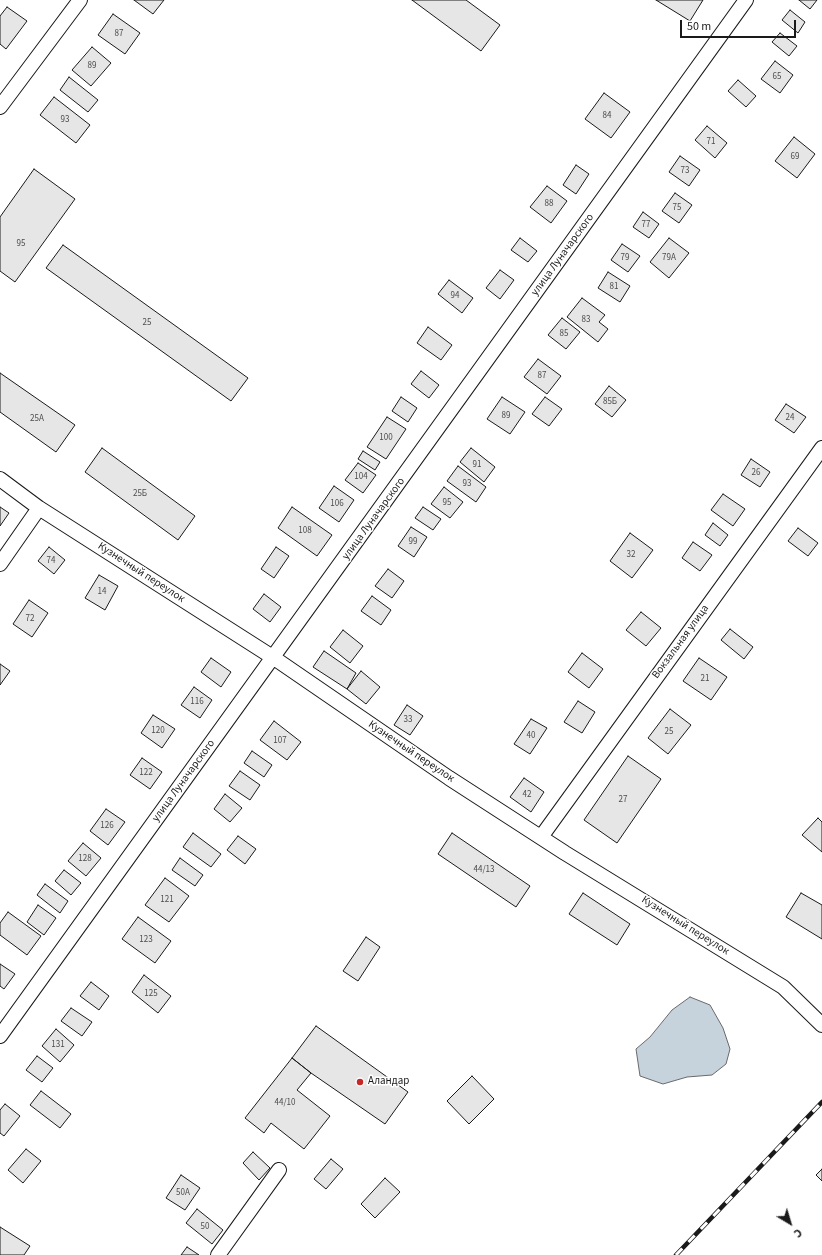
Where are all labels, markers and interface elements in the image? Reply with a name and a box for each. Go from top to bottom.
scale bar [682,12,798,38]
text: 50 m [687,18,711,35]
house number: 87 [115,29,123,39]
house number: 89 [88,61,96,71]
house number: 65 [773,72,781,82]
house number: 84 [603,111,611,121]
house number: 93 [61,115,69,125]
house number: 71 [707,137,715,147]
house number: 69 [791,152,799,162]
house number: 73 [681,166,689,176]
house number: 88 [545,199,553,209]
house number: 75 [673,203,681,213]
street label: улица Луначарского [529,211,597,299]
house number: 77 [642,220,650,230]
house number: 95 [17,239,25,249]
house number: 79 [621,253,629,263]
house number: 79А [662,253,676,263]
house number: 81 [610,282,618,292]
house number: 94 [451,291,459,301]
house number: 83 [582,315,590,325]
house number: 25 [143,318,151,328]
house number: 85 [560,329,568,339]
house number: 87 [538,371,546,381]
house number: 85Б [603,397,617,407]
house number: 89 [502,411,510,421]
house number: 24 [786,413,794,423]
house number: 25А [30,414,44,424]
house number: 100 [379,433,393,443]
house number: 91 [473,460,481,470]
house number: 26 [752,468,760,478]
house number: 104 [354,472,368,482]
street label: улица Луначарского [340,475,408,563]
house number: 93 [463,479,471,489]
house number: 25Б [133,489,147,499]
house number: 95 [443,498,451,508]
house number: 106 [330,499,344,509]
house number: 108 [298,526,312,536]
house number: 99 [409,537,417,547]
street label: Кузнечный переулок [95,540,187,606]
house number: 32 [627,550,635,560]
house number: 74 [47,556,55,566]
house number: 14 [98,587,106,597]
street label: Вокзальная улица [650,602,712,682]
house number: 72 [26,614,34,624]
house number: 21 [701,674,709,684]
house number: 116 [190,697,204,707]
house number: 33 [404,715,412,725]
street label: Кузнечный переулок [365,718,457,786]
house number: 120 [151,726,165,736]
house number: 25 [665,727,673,737]
house number: 40 [527,731,535,741]
house number: 107 [273,736,287,746]
street label: улица Луначарского [150,737,218,825]
house number: 122 [139,768,153,778]
house number: 42 [523,790,531,800]
house number: 27 [619,795,627,805]
house number: 126 [100,821,114,831]
house number: 128 [78,854,92,864]
house number: 44/13 [473,865,495,875]
street label: Кузнечный переулок [639,894,731,958]
house number: 121 [160,895,174,905]
house number: 123 [139,935,153,945]
house number: 125 [144,989,158,999]
house number: 131 [51,1040,65,1050]
place label: Аландар [368,1075,409,1089]
marker: Аландар [355,1077,365,1087]
house number: 44/10 [274,1098,296,1108]
house number: 50А [176,1188,190,1198]
north arrow [770,1203,810,1243]
house number: 50 [201,1222,209,1232]
text: С [791,1225,805,1241]

